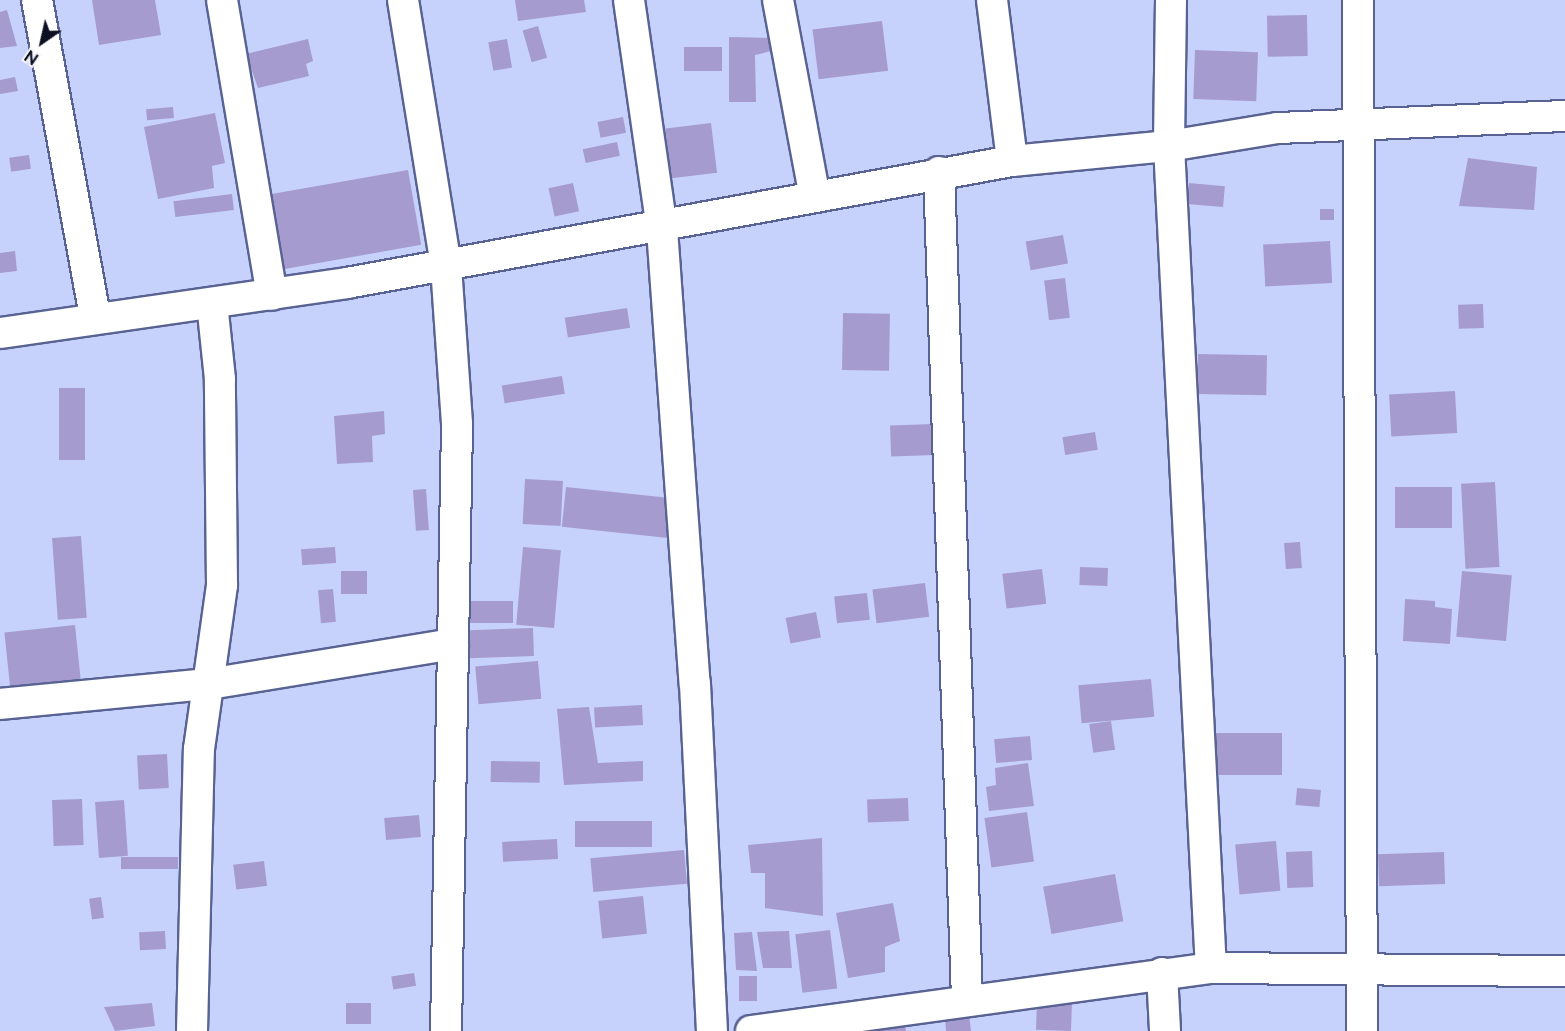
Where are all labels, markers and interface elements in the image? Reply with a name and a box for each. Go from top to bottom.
north arrow [12,12,72,72]
text: N [21,46,42,69]

